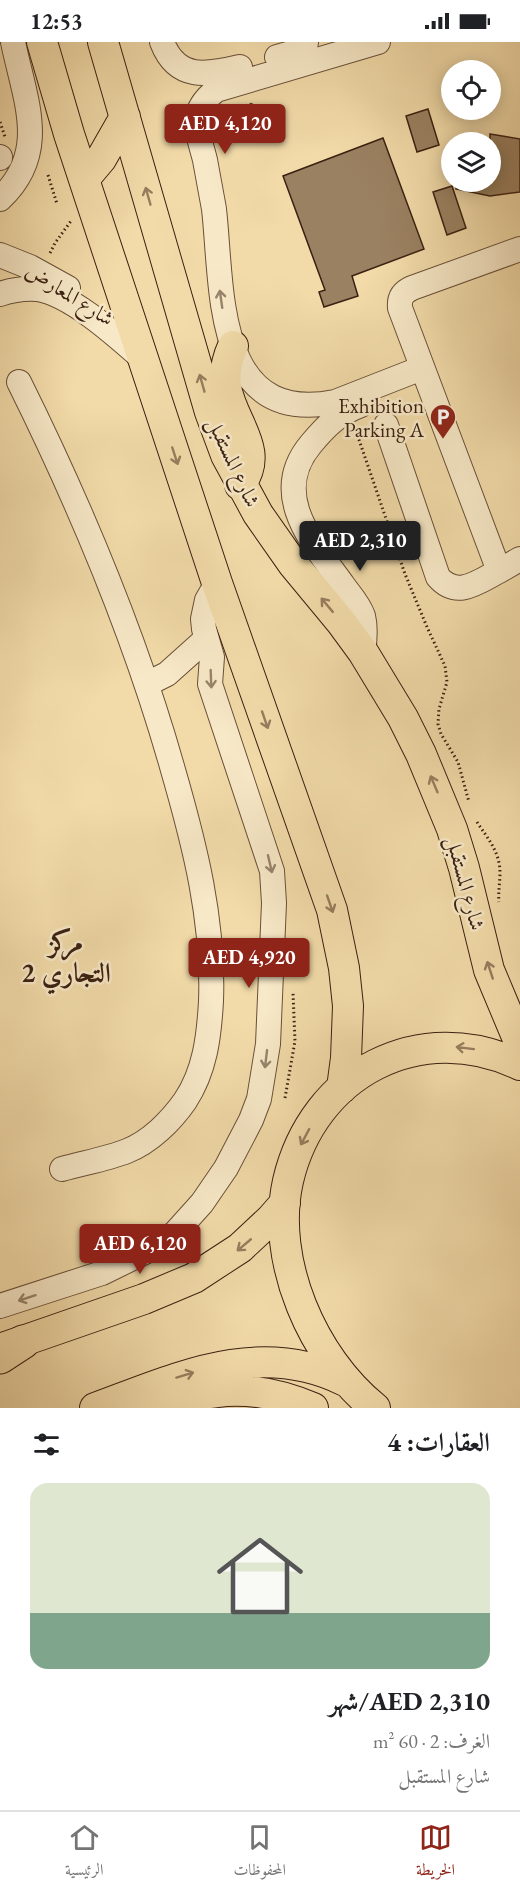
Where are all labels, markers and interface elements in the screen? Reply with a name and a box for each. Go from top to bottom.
text: 12:53 [30,7,83,36]
map controls [441,60,501,192]
button: locate [441,60,501,120]
pin: AED 4,120 [156,104,294,155]
text: AED 4,120 [179,110,271,136]
button: layers [441,132,501,192]
one-way arrow [142,187,153,206]
street label: شارع المعارض [18,256,119,336]
one-way arrow [216,290,227,310]
one-way arrow [196,374,207,393]
place label: Exhibition Parking A [338,392,424,443]
parking icon: Exhibition Parking A [428,402,458,440]
street label: شارع المستقبل [197,413,267,513]
one-way arrow [171,446,182,465]
pin: AED 2,310 [291,521,429,572]
text: AED 2,310 [314,527,406,553]
one-way arrow [321,597,334,613]
one-way arrow [205,669,216,689]
one-way arrow [260,710,271,729]
one-way arrow [428,775,439,793]
street label: شارع المستقبل [436,833,492,934]
one-way arrow [264,855,276,874]
one-way arrow [325,894,336,913]
district label: مركز التجاري 2 [21,924,111,995]
pin: AED 4,920 [180,938,318,989]
text: AED 4,920 [203,944,295,970]
one-way arrow [484,961,495,980]
one-way arrow [455,1042,475,1053]
one-way arrow [261,1048,272,1068]
one-way arrow [299,1128,311,1145]
pin: AED 6,120 [71,1224,209,1275]
text: AED 6,120 [94,1230,186,1256]
one-way arrow [236,1238,252,1251]
one-way arrow [18,1293,37,1304]
one-way arrow [175,1369,194,1380]
text: العقارات: 4 [387,1425,490,1459]
icon: filters [30,1428,63,1461]
icon: home [206,1522,314,1630]
text: AED 2,310/شهر [329,1684,490,1718]
text: الغرف: 2 · 60 m² [373,1728,490,1754]
text: شارع المستقبل [398,1763,490,1789]
tab: الرئيسية [65,1821,103,1885]
tab: المحفوظات [233,1821,286,1885]
tab: الخريطة [416,1821,455,1885]

